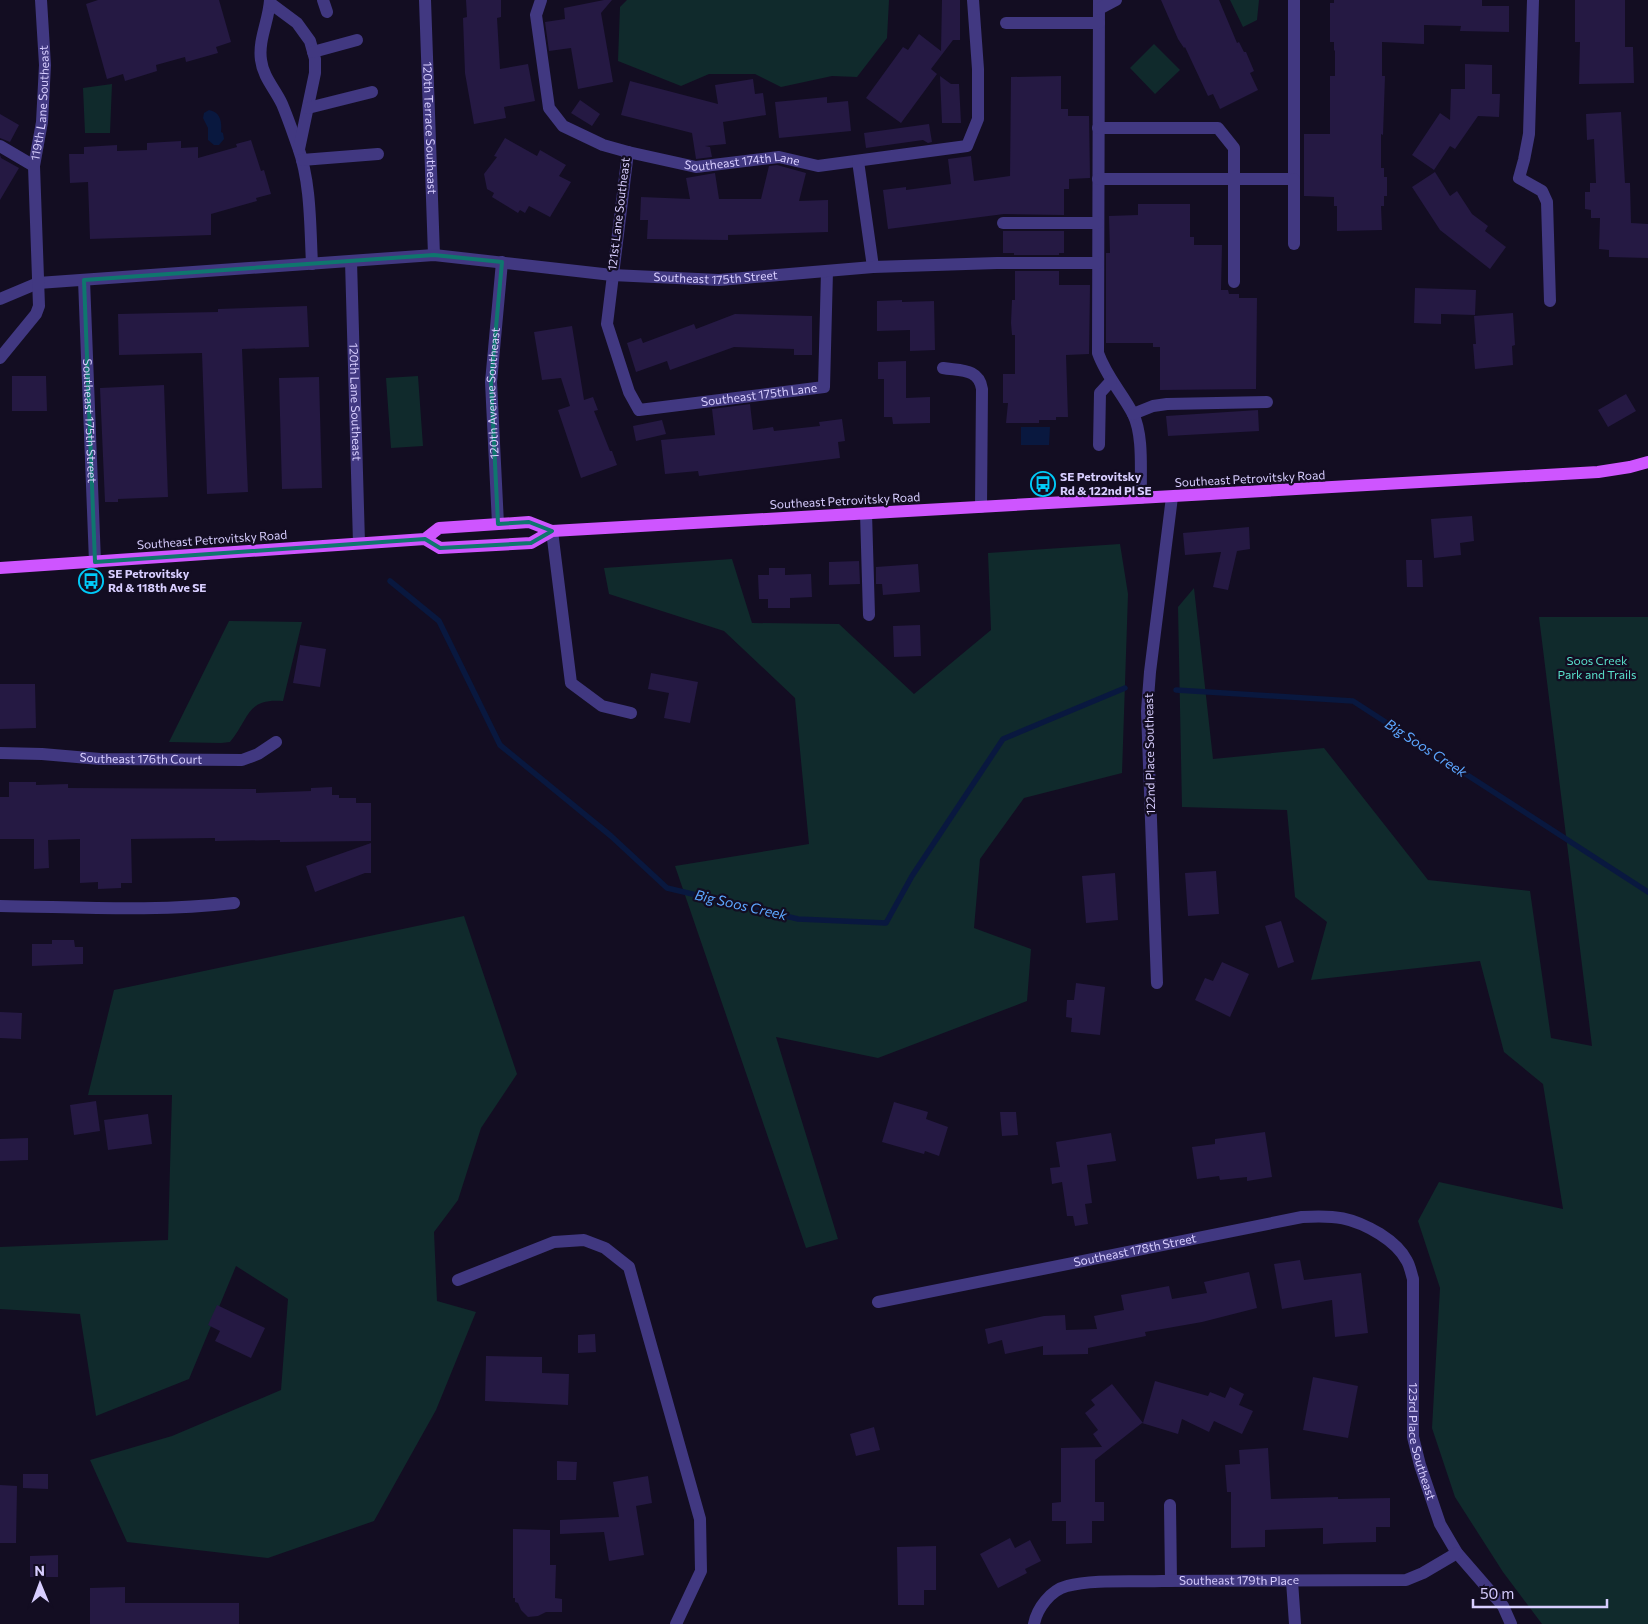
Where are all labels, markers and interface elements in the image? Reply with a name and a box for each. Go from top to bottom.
street label: 119th Lane Southeast [27,45,51,162]
street label: 120th Terrace Southeast [421,61,440,195]
street label: Southeast 174th Lane [683,149,801,173]
street label: 121st Lane Southeast [604,156,632,271]
street label: Southeast 175th Street [653,267,778,286]
street label: 120th Avenue Southeast [483,327,502,459]
street label: 120th Lane Southeast [347,343,365,461]
street label: Southeast 175th Street [81,358,100,483]
street label: Southeast 175th Lane [700,380,818,408]
street label: Southeast Petrovitsky Road [1174,467,1326,489]
place label: SE Petrovitsky Rd & 122nd Pl SE [1060,469,1152,497]
bus stop icon: SE Petrovitsky Rd & 122nd Pl SE [1030,471,1056,497]
street label: Southeast Petrovitsky Road [769,489,921,511]
street label: Southeast Petrovitsky Road [136,527,288,551]
place label: SE Petrovitsky Rd & 118th Ave SE [108,566,207,594]
bus stop icon: SE Petrovitsky Rd & 118th Ave SE [78,568,104,594]
park label: Soos Creek Park and Trails [1557,653,1637,681]
street label: 122nd Place Southeast [1141,693,1157,815]
water label: Big Soos Creek [1382,715,1471,781]
street label: Southeast 176th Court [79,749,202,766]
water label: Big Soos Creek [693,886,789,923]
street label: Southeast 178th Street [1072,1230,1197,1269]
street label: 123rd Place Southeast [1407,1383,1439,1502]
north arrow [15,1559,65,1609]
text: N [34,1562,45,1579]
street label: Southeast 179th Place [1179,1572,1299,1587]
scale bar [1473,1576,1607,1608]
text: 50 m [1480,1584,1514,1602]

